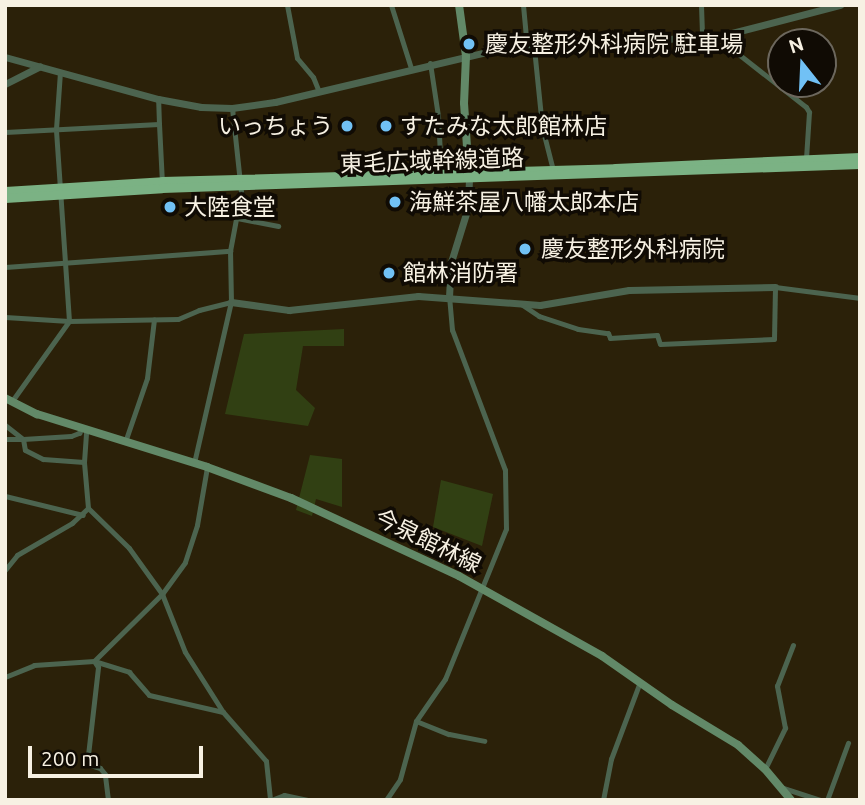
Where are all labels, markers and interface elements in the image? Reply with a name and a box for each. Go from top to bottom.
north arrow [767,28,837,98]
place label: 慶友整形外科病院 駐車場 [485,30,743,58]
text: N [786,32,806,58]
marker: 慶友整形外科病院 駐車場 [459,34,479,54]
place label: いっちょう [218,112,333,140]
place label: すたみな太郎館林店 [400,112,607,140]
marker: いっちょう [339,118,355,134]
marker: すたみな太郎館林店 [378,118,394,134]
street label: 東毛広域幹線道路 [340,144,524,178]
place label: 海鮮茶屋八幡太郎本店 [409,188,639,216]
place label: 大陸食堂 [184,193,276,221]
marker: 海鮮茶屋八幡太郎本店 [387,194,403,210]
marker: 大陸食堂 [162,199,178,215]
place label: 慶友整形外科病院 [541,235,725,263]
marker: 慶友整形外科病院 [515,239,535,259]
place label: 館林消防署 [403,259,518,287]
marker: 館林消防署 [381,265,397,281]
street label: 今泉館林線 [370,503,486,579]
scale bar [32,732,206,776]
text: 200 m [41,746,99,770]

